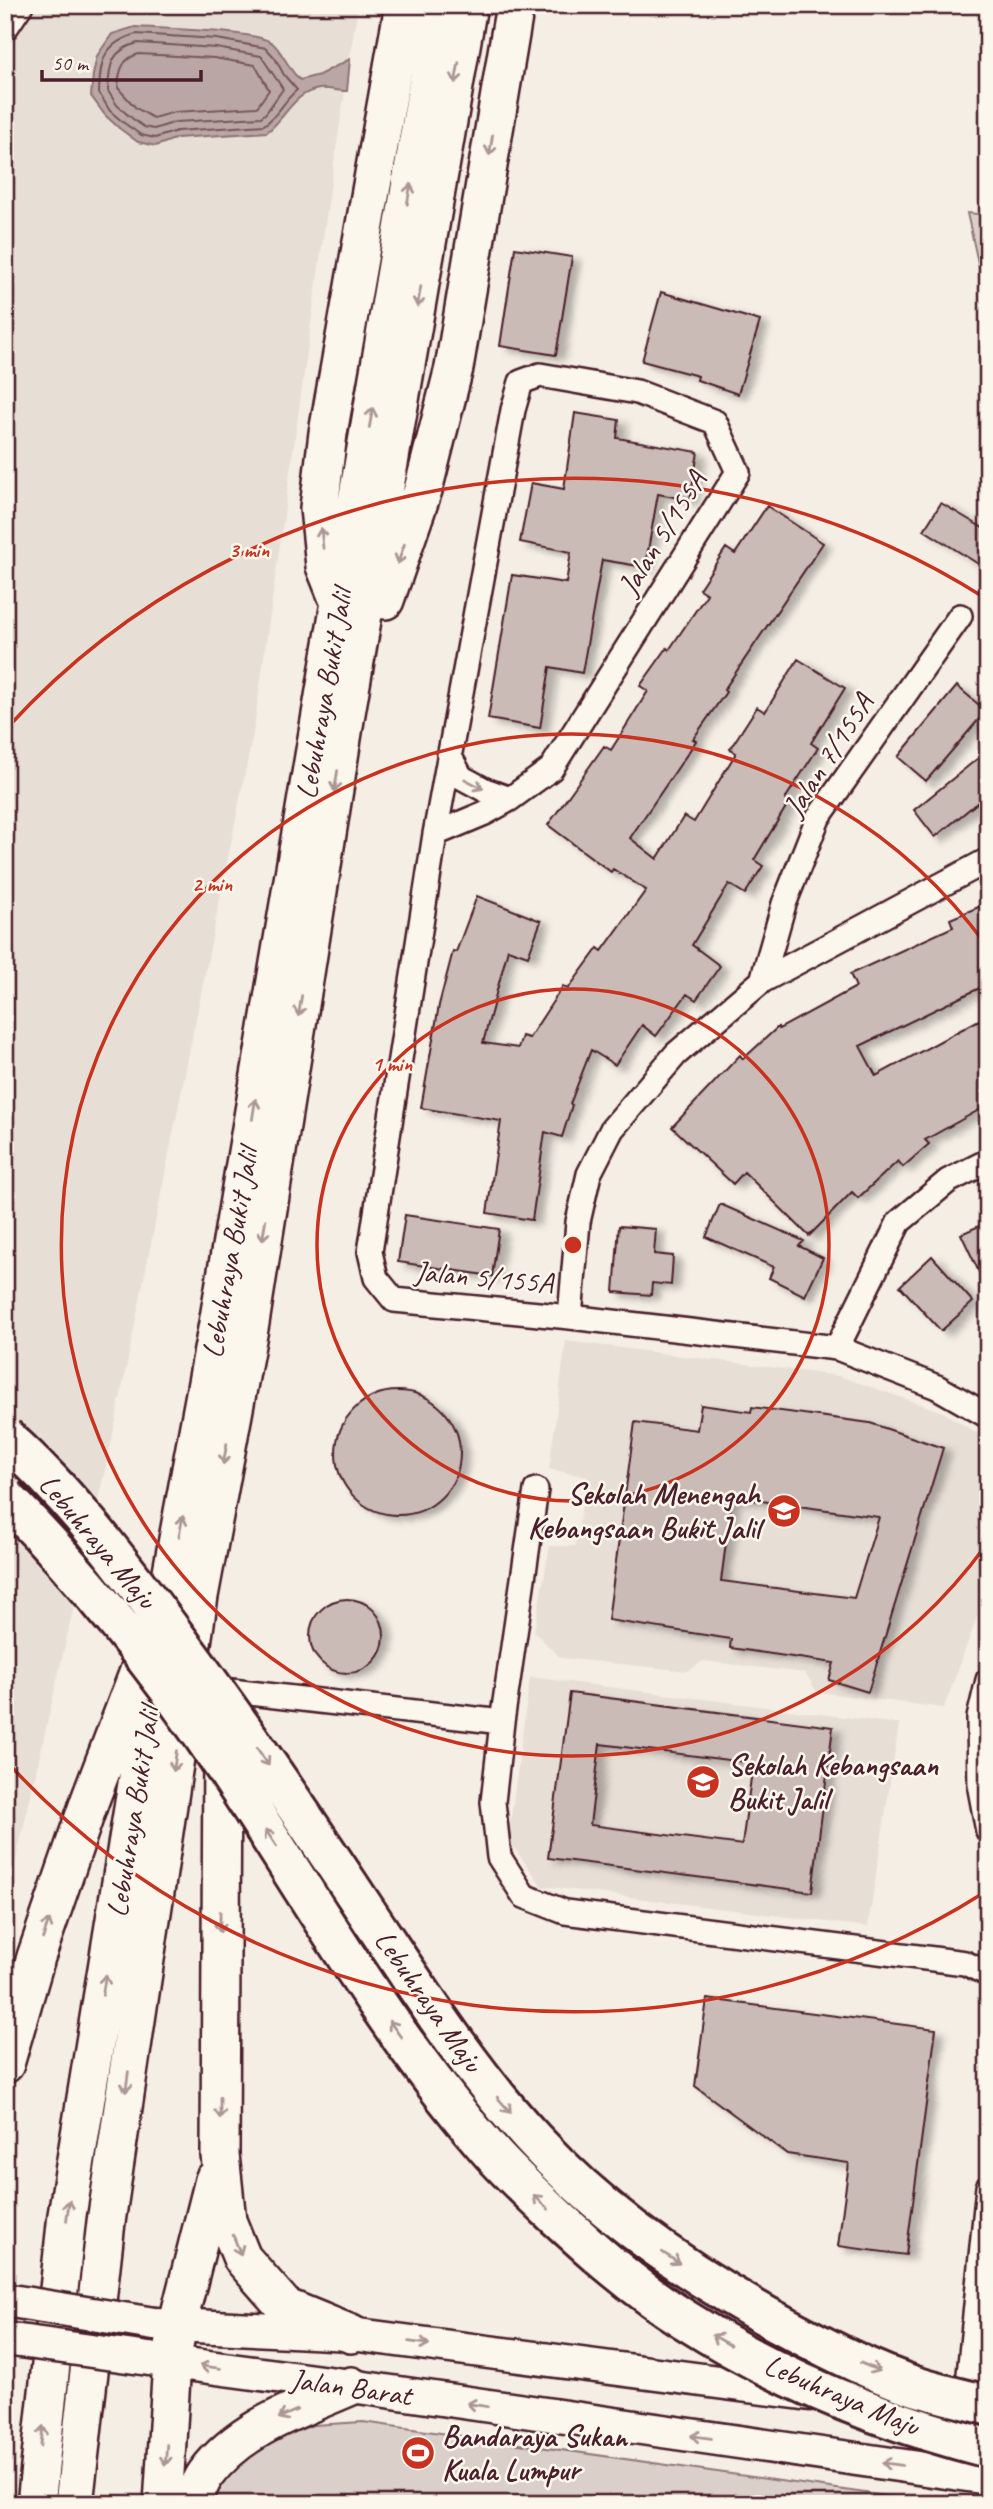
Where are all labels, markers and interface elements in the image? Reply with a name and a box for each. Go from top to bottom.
scale bar [42,38,201,82]
text: 50 m [52,50,90,76]
one-way arrow [450,61,463,83]
one-way arrow [484,133,497,156]
one-way arrow [403,183,416,206]
one-way arrow [412,285,425,308]
one-way arrow [365,408,378,430]
street label: Jalan 5/155A [608,462,716,604]
one-way arrow [315,527,328,550]
text: 3 min [229,537,269,563]
one-way arrow [394,543,406,565]
street label: Lebuhraya Bukit Jalil [287,581,362,802]
street label: Jalan 7/155A [773,685,883,825]
one-way arrow [329,769,342,792]
one-way arrow [463,777,483,791]
text: 2 min [192,871,232,897]
one-way arrow [293,994,306,1016]
text: 1 min [372,1051,412,1077]
one-way arrow [248,1098,261,1121]
street label: Lebuhraya Bukit Jalil [193,1140,268,1361]
one-way arrow [257,1218,270,1241]
centre of rings [561,1233,585,1257]
street label: Jalan 5/155A [411,1252,557,1302]
one-way arrow [218,1442,232,1465]
street label: Lebuhraya Maju [31,1466,167,1618]
place label: Sekolah Menengah Kebangsaan Bukit Jalil [528,1475,766,1547]
school or university icon: Sekolah Menengah Kebangsaan Bukit Jalil [765,1492,803,1530]
one-way arrow [175,1515,188,1538]
street label: Lebuhraya Bukit Jalil [98,1699,169,1920]
one-way arrow [256,1746,270,1766]
place label: Sekolah Kebangsaan Bukit Jalil [728,1746,939,1818]
one-way arrow [168,1749,181,1771]
school or university icon: Sekolah Kebangsaan Bukit Jalil [684,1763,722,1801]
one-way arrow [263,1829,278,1848]
one-way arrow [213,1910,227,1933]
one-way arrow [41,1918,53,1940]
street label: Lebuhraya Maju [366,1923,493,2081]
one-way arrow [98,1974,111,1997]
one-way arrow [388,2020,402,2039]
one-way arrow [120,2071,133,2093]
one-way arrow [213,2096,227,2119]
one-way arrow [496,2096,512,2114]
one-way arrow [533,2194,551,2211]
one-way arrow [62,2199,75,2222]
one-way arrow [231,2234,244,2256]
one-way arrow [661,2251,681,2265]
one-way arrow [712,2333,732,2347]
one-way arrow [407,2336,430,2349]
street label: Lebuhraya Maju [759,2345,927,2445]
street label: Jalan Barat [286,2359,417,2415]
one-way arrow [199,2361,222,2374]
one-way arrow [859,2361,880,2374]
one-way arrow [466,2398,489,2411]
one-way arrow [278,2408,300,2421]
place label: Bandaraya Sukan Kuala Lumpur [442,2417,629,2489]
one-way arrow [35,2425,48,2448]
one-way arrow [690,2430,713,2443]
sports icon: Bandaraya Sukan Kuala Lumpur [399,2434,437,2472]
one-way arrow [159,2443,172,2466]
one-way arrow [881,2457,904,2470]

